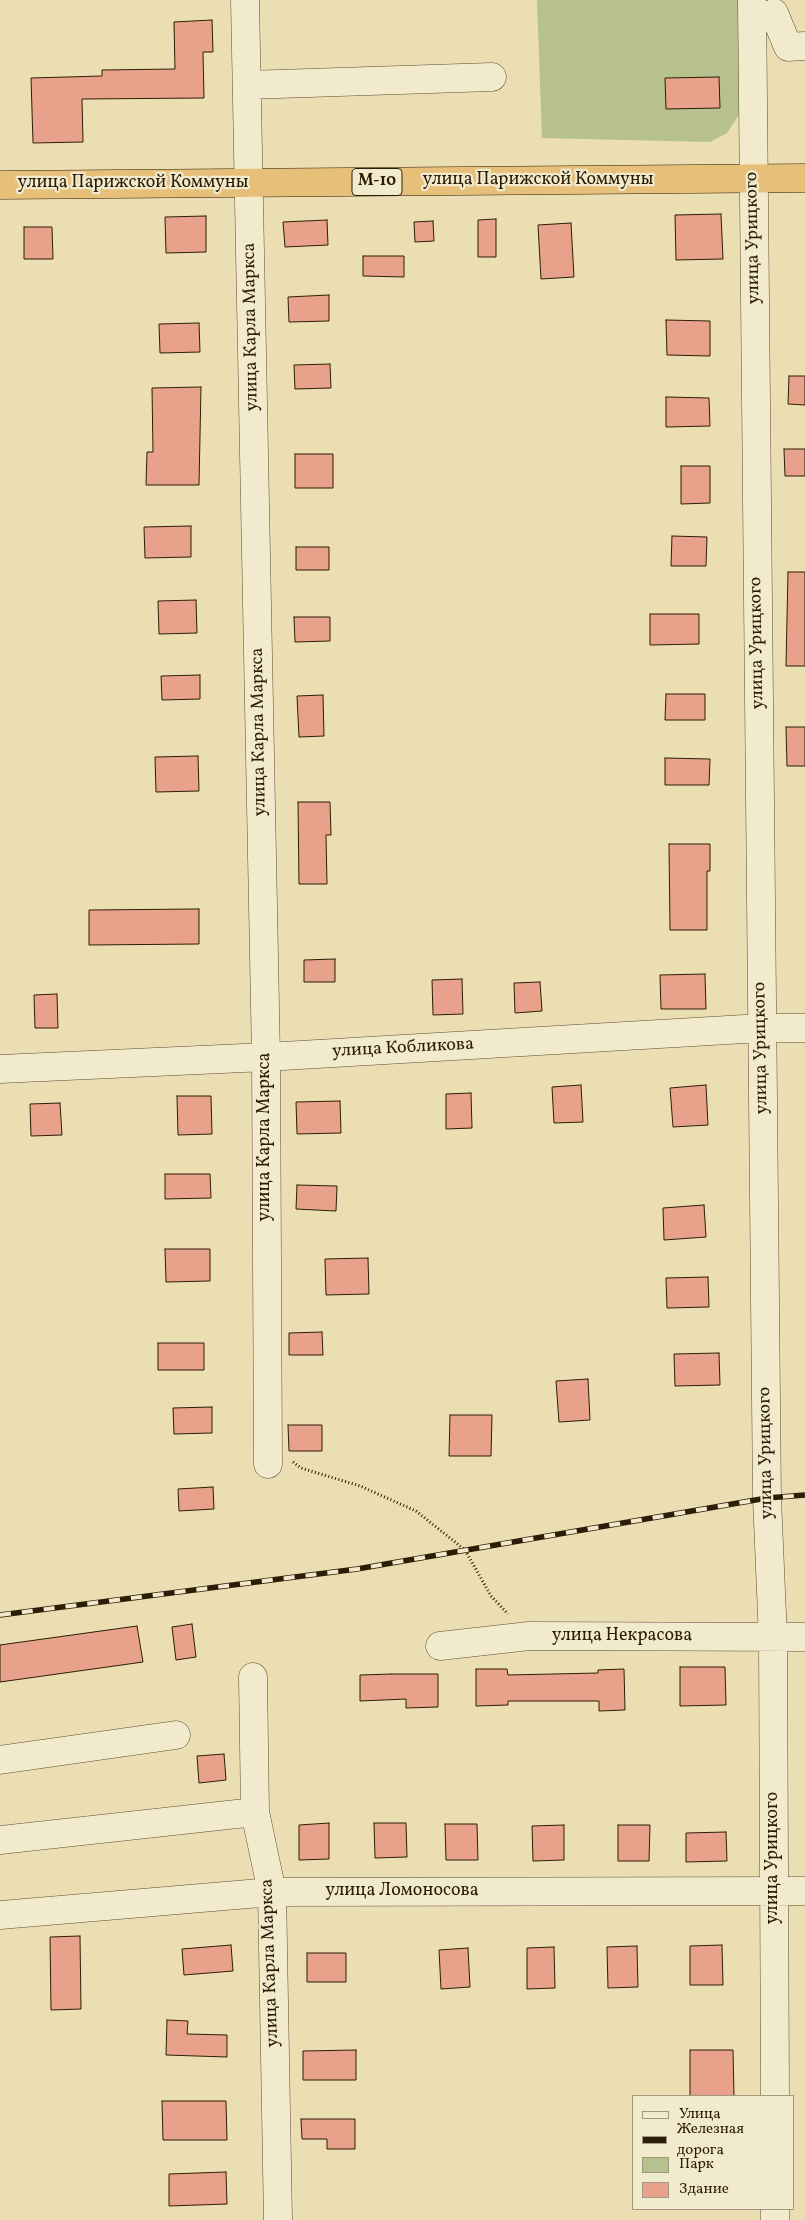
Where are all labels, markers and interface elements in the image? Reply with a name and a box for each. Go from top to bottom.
road number: М-10 [352,168,402,196]
street label: улица Парижской Коммуны [423,170,653,192]
street label: улица Урицкого [742,171,766,305]
street label: улица Парижской Коммуны [18,173,248,195]
street label: улица Карла Маркса [240,242,264,412]
street label: улица Урицкого [746,576,770,710]
street label: улица Карла Маркса [248,647,272,817]
street label: улица Урицкого [750,981,774,1115]
street label: улица Кобликова [331,1034,475,1064]
street label: улица Карла Маркса [255,1053,277,1221]
street label: улица Урицкого [755,1386,779,1520]
street label: улица Некрасова [552,1626,692,1648]
street label: улица Урицкого [763,1792,785,1924]
street label: улица Карла Маркса [257,1878,285,2048]
street label: улица Ломоносова [325,1881,479,1903]
legend [632,2095,795,2210]
text: Улица [679,2104,721,2125]
text: Железная дорога [677,2119,744,2161]
text: Парк [679,2154,714,2175]
text: Здание [679,2179,729,2200]

